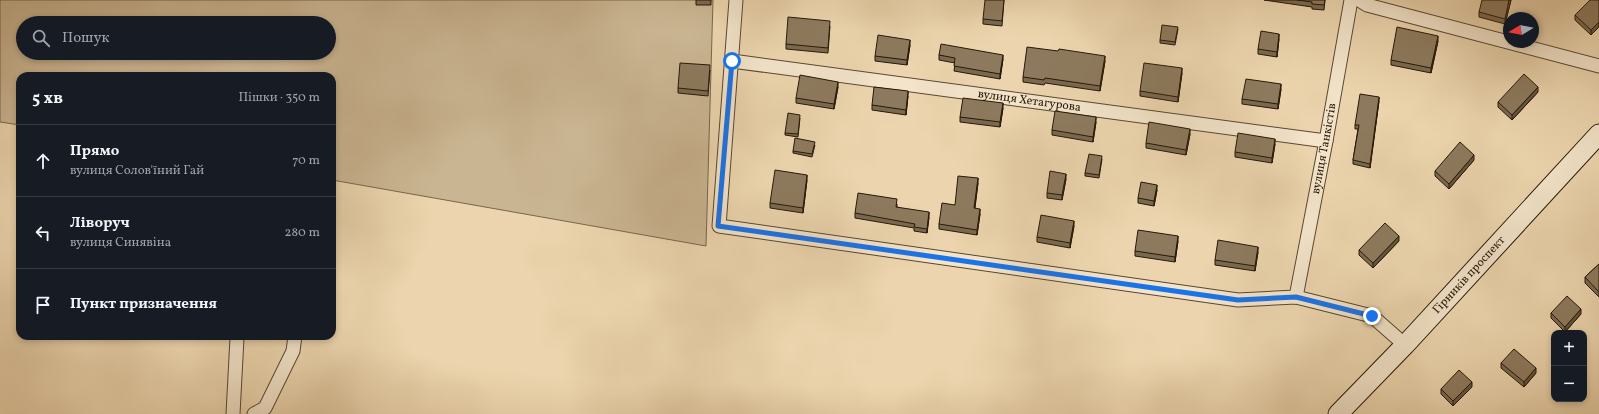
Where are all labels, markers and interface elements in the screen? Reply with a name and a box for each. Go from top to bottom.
north arrow [1503,12,1539,48]
search box [16,16,336,60]
icon: search [30,27,52,49]
text: Пошук [62,28,110,49]
route start [723,52,741,70]
street label: вулиця Хетагурова [977,86,1082,116]
text: 5 хв [32,87,63,110]
text: Пішки · 350 m [238,89,320,107]
street label: вулиця Танкістів [1308,102,1341,195]
text: Прямо [70,141,119,162]
icon: ahead [32,150,54,172]
text: 70 m [292,152,320,170]
text: вулиця Солов'їний Гай [70,162,204,180]
text: Ліворуч [70,213,130,234]
icon: left [32,222,54,244]
text: 280 m [284,224,320,242]
street label: Гірників проспект [1429,233,1509,318]
text: вулиця Синявіна [70,234,171,252]
icon: arrive [32,294,54,316]
text: Пункт призначення [70,294,217,315]
route end [1363,307,1381,325]
map controls [1551,330,1587,402]
button: + [1551,330,1587,366]
button: − [1551,366,1587,402]

